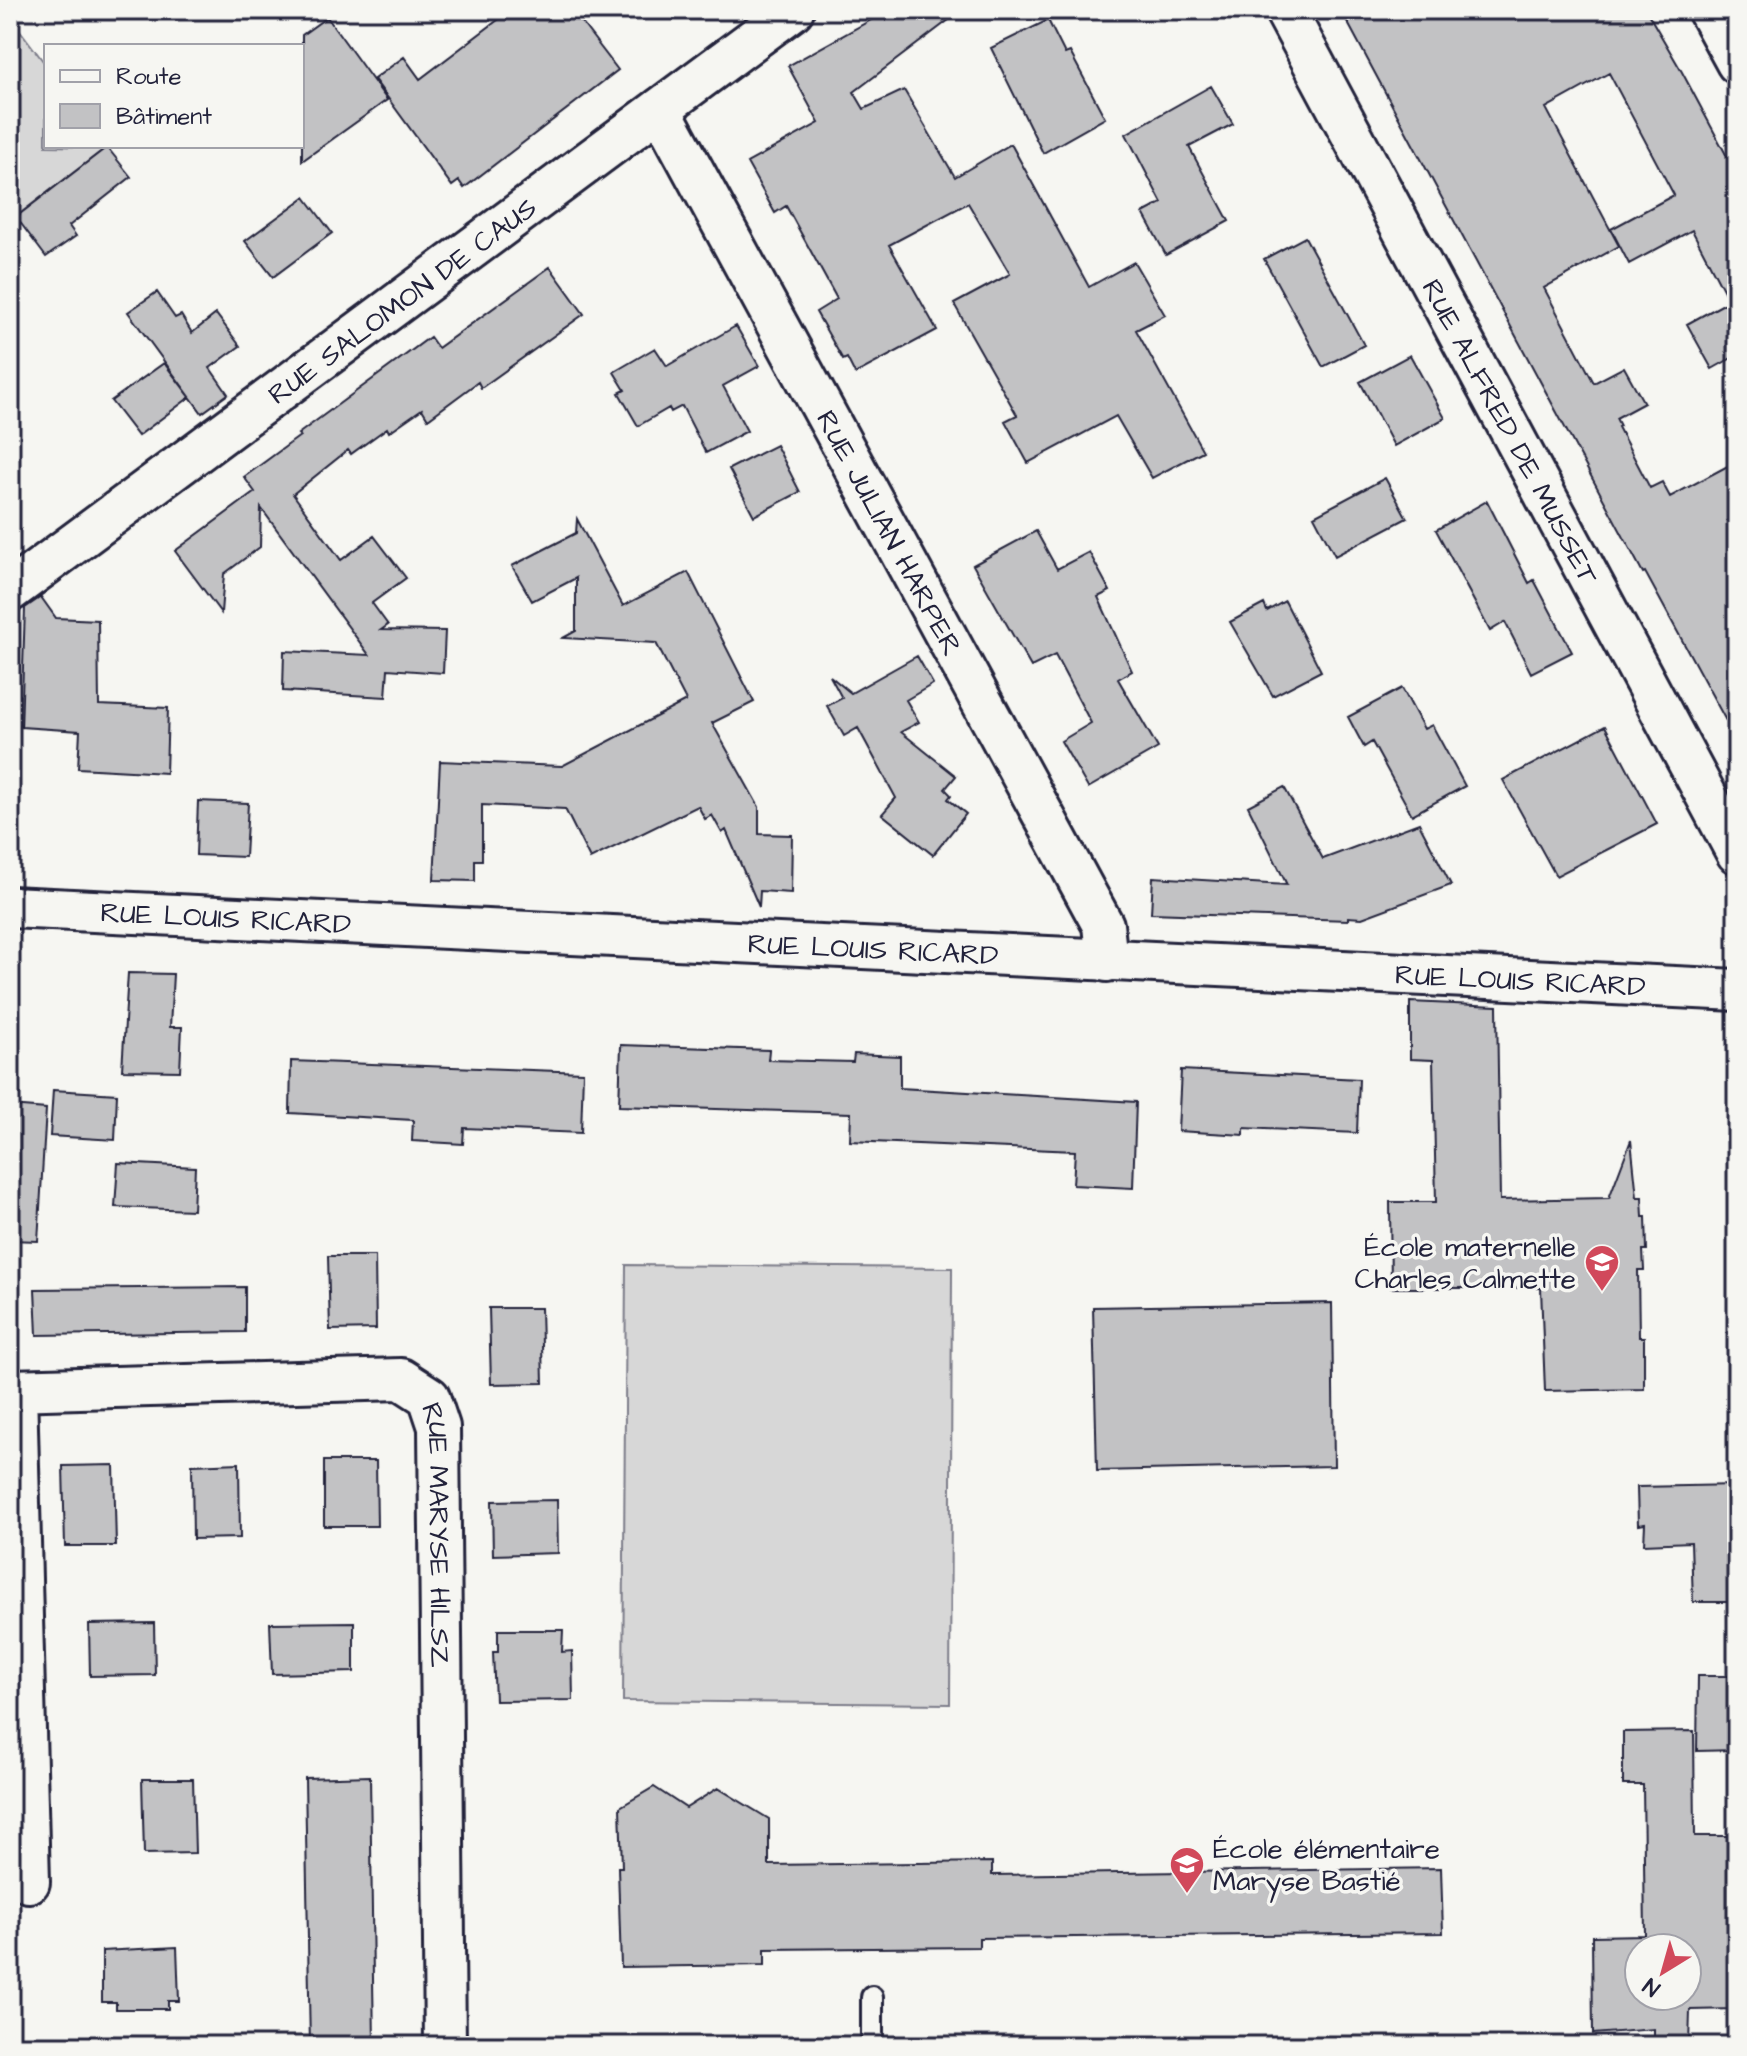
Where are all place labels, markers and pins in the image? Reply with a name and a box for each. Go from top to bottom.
place label: École maternelle Charles Calmette [1355,1228,1576,1299]
school or university icon: École maternelle Charles Calmette [1583,1243,1621,1293]
place label: École élémentaire Maryse Bastié [1213,1830,1440,1903]
school or university icon: École élémentaire Maryse Bastié [1168,1845,1206,1895]

